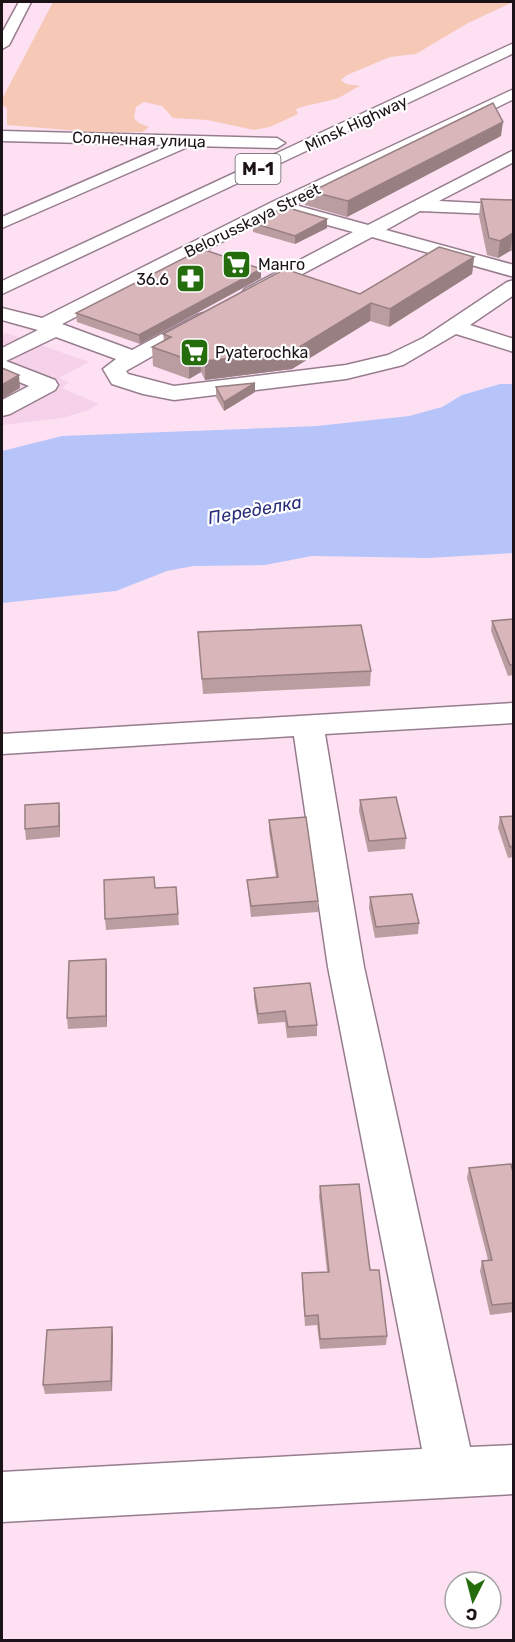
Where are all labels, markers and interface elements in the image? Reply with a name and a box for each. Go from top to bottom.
street label: Minsk Highway [302,91,411,156]
street label: Солнечная улица [72,128,206,151]
road number: М-1 [236,154,280,184]
street label: Belorusskaya Street [181,179,323,262]
supermarket icon: Манго [221,248,253,280]
place label: Манго [258,255,305,274]
pharmacy icon: 36.6 [174,263,206,295]
place label: 36.6 [136,270,169,289]
supermarket icon: Pyaterochka [178,336,210,368]
place label: Pyaterochka [215,343,308,362]
water label: Переделка [206,491,304,529]
north arrow [443,1570,503,1630]
text: С [465,1604,478,1624]

